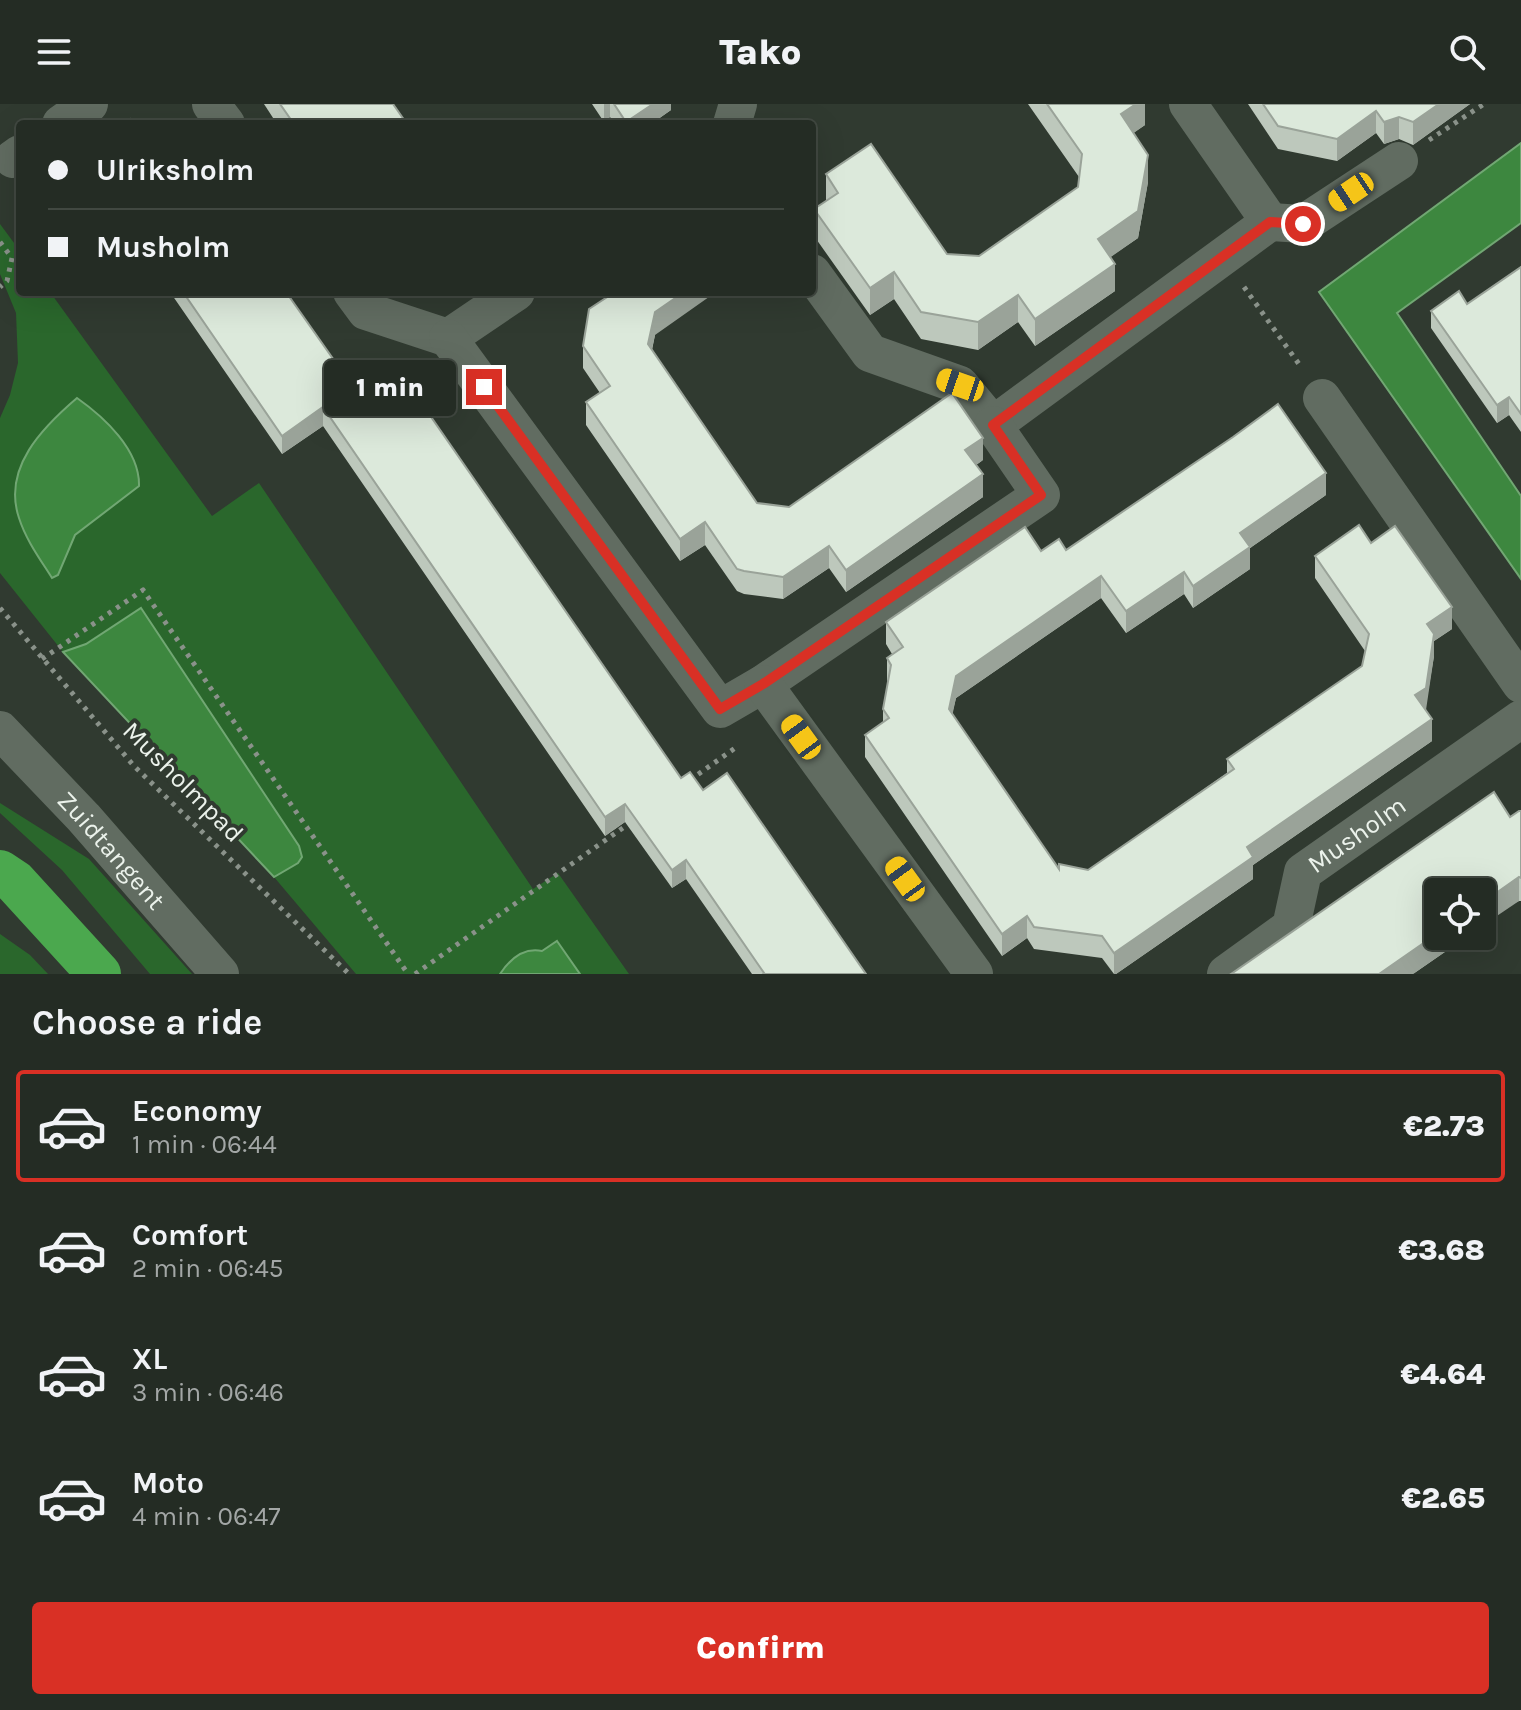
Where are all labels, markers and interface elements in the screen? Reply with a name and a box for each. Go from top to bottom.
icon: menu [32,30,76,74]
icon: search [1445,30,1489,74]
text: Tako [719,31,802,73]
text: Ulriksholm [96,152,254,188]
car [1324,169,1378,215]
route start [1285,206,1321,242]
text: Musholm [96,229,230,265]
callout: 1 min [324,359,456,415]
car [933,366,987,404]
route end [466,369,502,405]
text: 1 min [356,372,424,403]
car [777,711,825,763]
street label: Musholmpad [116,715,250,849]
street label: Zuidtangent [51,785,172,916]
street label: Musholm [1301,789,1412,880]
car [881,853,929,905]
map controls [1424,878,1496,950]
button: locate [1424,878,1496,950]
text: Choose a ride [32,1001,262,1043]
icon: car [36,1090,108,1162]
text: Economy [132,1093,262,1129]
text: €2.73 [1403,1108,1485,1144]
text: 1 min · 06:44 [132,1129,277,1160]
icon: car [36,1214,108,1286]
text: Comfort [132,1217,248,1253]
text: €3.68 [1398,1232,1485,1268]
text: 2 min · 06:45 [132,1253,284,1284]
icon: car [36,1338,108,1410]
text: XL [132,1341,167,1377]
text: €4.64 [1400,1356,1485,1392]
text: 3 min · 06:46 [132,1377,284,1408]
icon: car [36,1462,108,1534]
text: Moto [132,1465,204,1501]
text: €2.65 [1401,1480,1485,1516]
text: 4 min · 06:47 [132,1501,281,1532]
button: Confirm [32,1602,1489,1694]

